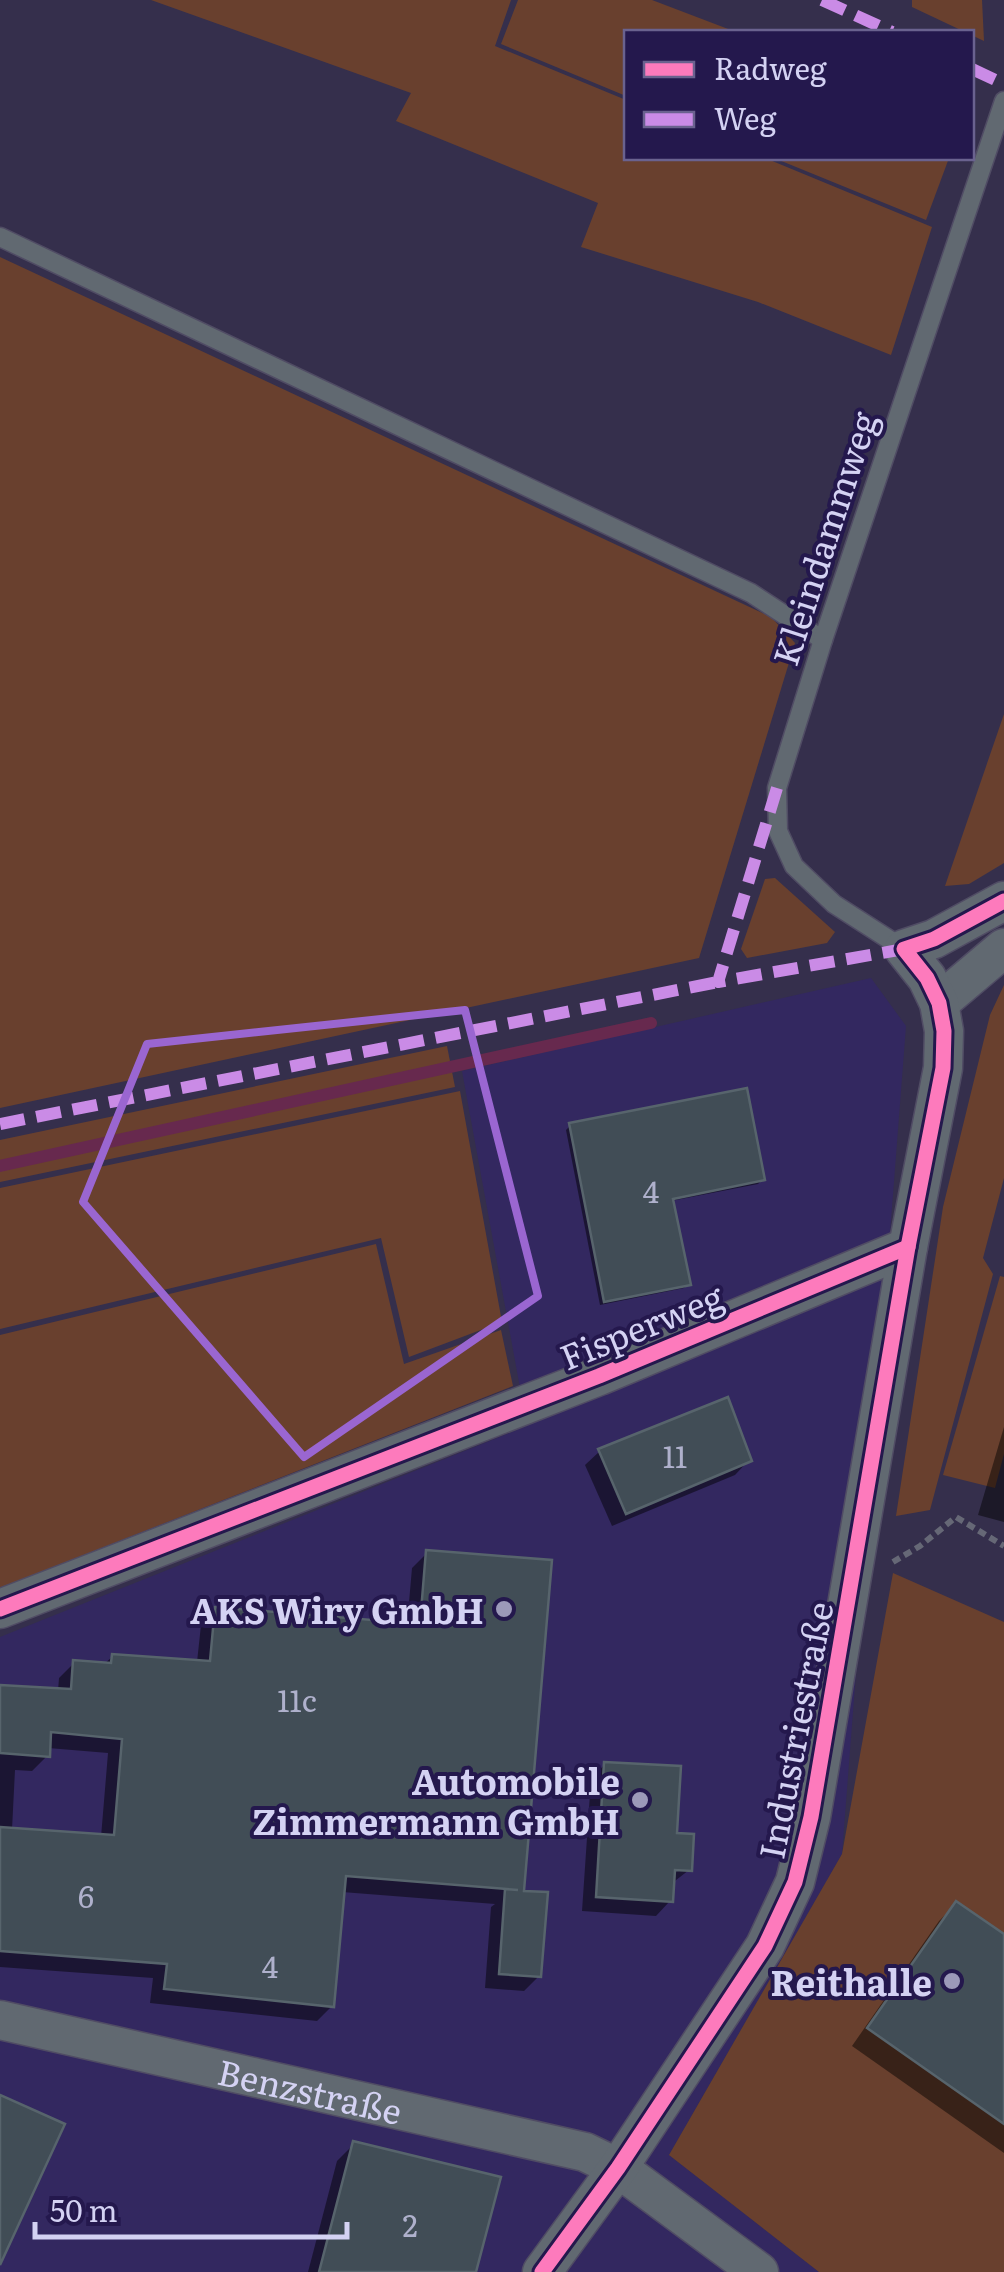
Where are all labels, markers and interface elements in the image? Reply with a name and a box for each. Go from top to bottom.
legend [624,30,974,160]
text: Radweg [714,45,827,89]
text: Weg [714,95,777,139]
street label: Kleindammweg [757,404,889,672]
house number: 4 [643,1168,659,1212]
street label: Fisperweg [551,1268,731,1381]
house number: 11 [663,1433,687,1477]
place label: AKS Wiry GmbH [190,1583,484,1635]
street label: Industriestraße [744,1597,844,1863]
marker: AKS Wiry GmbH [493,1598,515,1620]
house number: 11c [277,1677,317,1721]
place label: Automobile Zimmermann GmbH [252,1754,620,1846]
marker: Automobile Zimmermann GmbH [629,1789,651,1811]
house number: 6 [78,1873,94,1917]
house number: 4 [262,1943,278,1987]
place label: Reithalle [770,1955,932,2007]
marker: Reithalle [941,1970,963,1992]
street label: Benzstraße [213,2044,407,2136]
scale bar [35,2177,348,2239]
text: 50 m [50,2187,118,2231]
house number: 2 [402,2202,418,2246]

